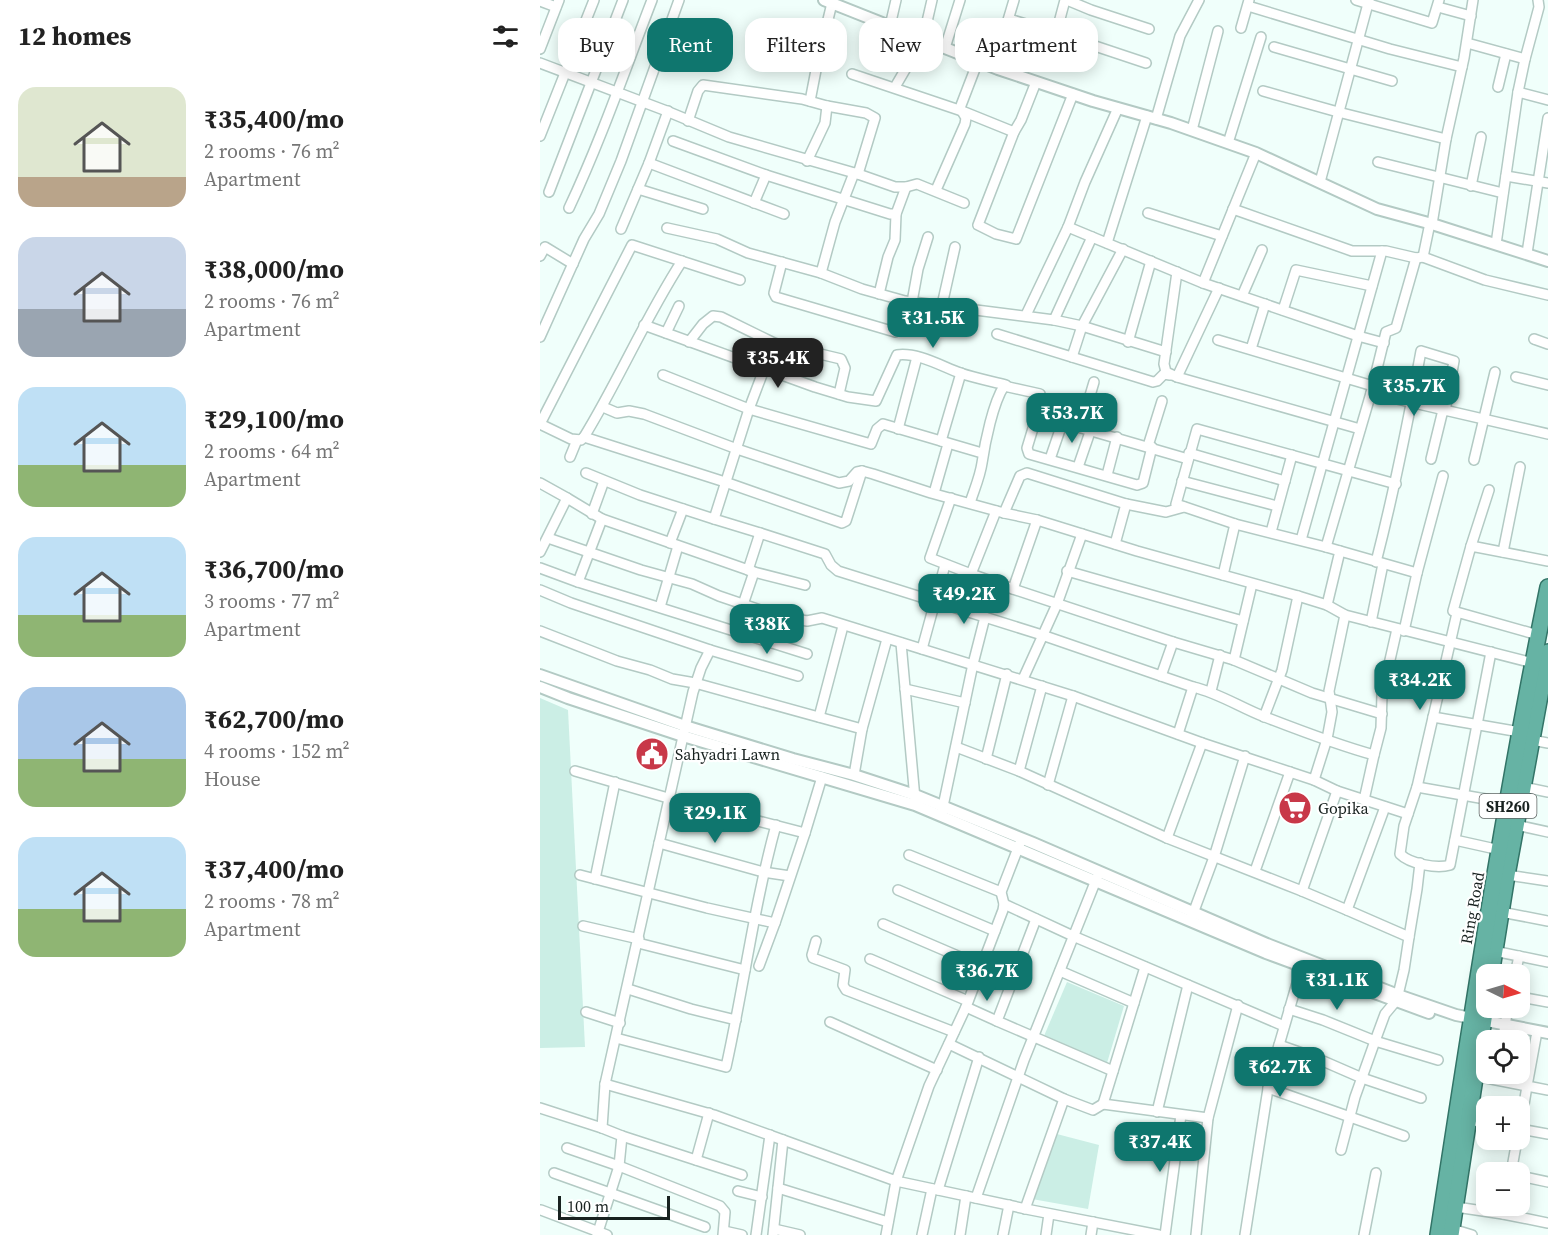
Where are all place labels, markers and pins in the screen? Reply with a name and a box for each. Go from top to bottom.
pin: ₹31.5K [884,298,982,349]
pin: ₹35.4K [729,338,827,389]
pin: ₹35.7K [1365,366,1463,417]
pin: ₹53.7K [1023,393,1121,444]
pin: ₹49.2K [915,574,1013,625]
pin: ₹38K [731,604,803,655]
pin: ₹34.2K [1371,660,1469,711]
public building icon: Sahyadri Lawn [634,736,670,772]
place label: Sahyadri Lawn [675,743,780,765]
supermarket icon: Gopika [1277,790,1313,826]
pin: ₹29.1K [666,793,764,844]
place label: Gopika [1318,797,1369,819]
pin: ₹36.7K [938,951,1036,1002]
pin: ₹31.1K [1288,960,1386,1011]
pin: ₹62.7K [1231,1047,1329,1098]
pin: ₹37.4K [1111,1122,1209,1173]

